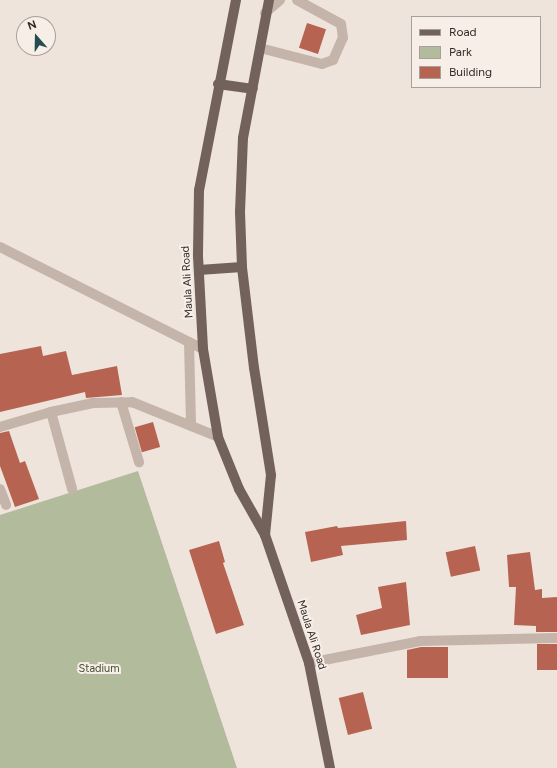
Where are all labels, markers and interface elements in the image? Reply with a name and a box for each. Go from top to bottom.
north arrow [16,16,56,56]
legend [411,16,541,88]
text: N [26,18,38,33]
text: Road [449,25,477,39]
text: Park [449,45,472,59]
text: Building [449,65,492,79]
street label: Maula Ali Road [180,246,196,318]
street label: Maula Ali Road [294,599,328,671]
park label: Stadium [79,662,119,676]

